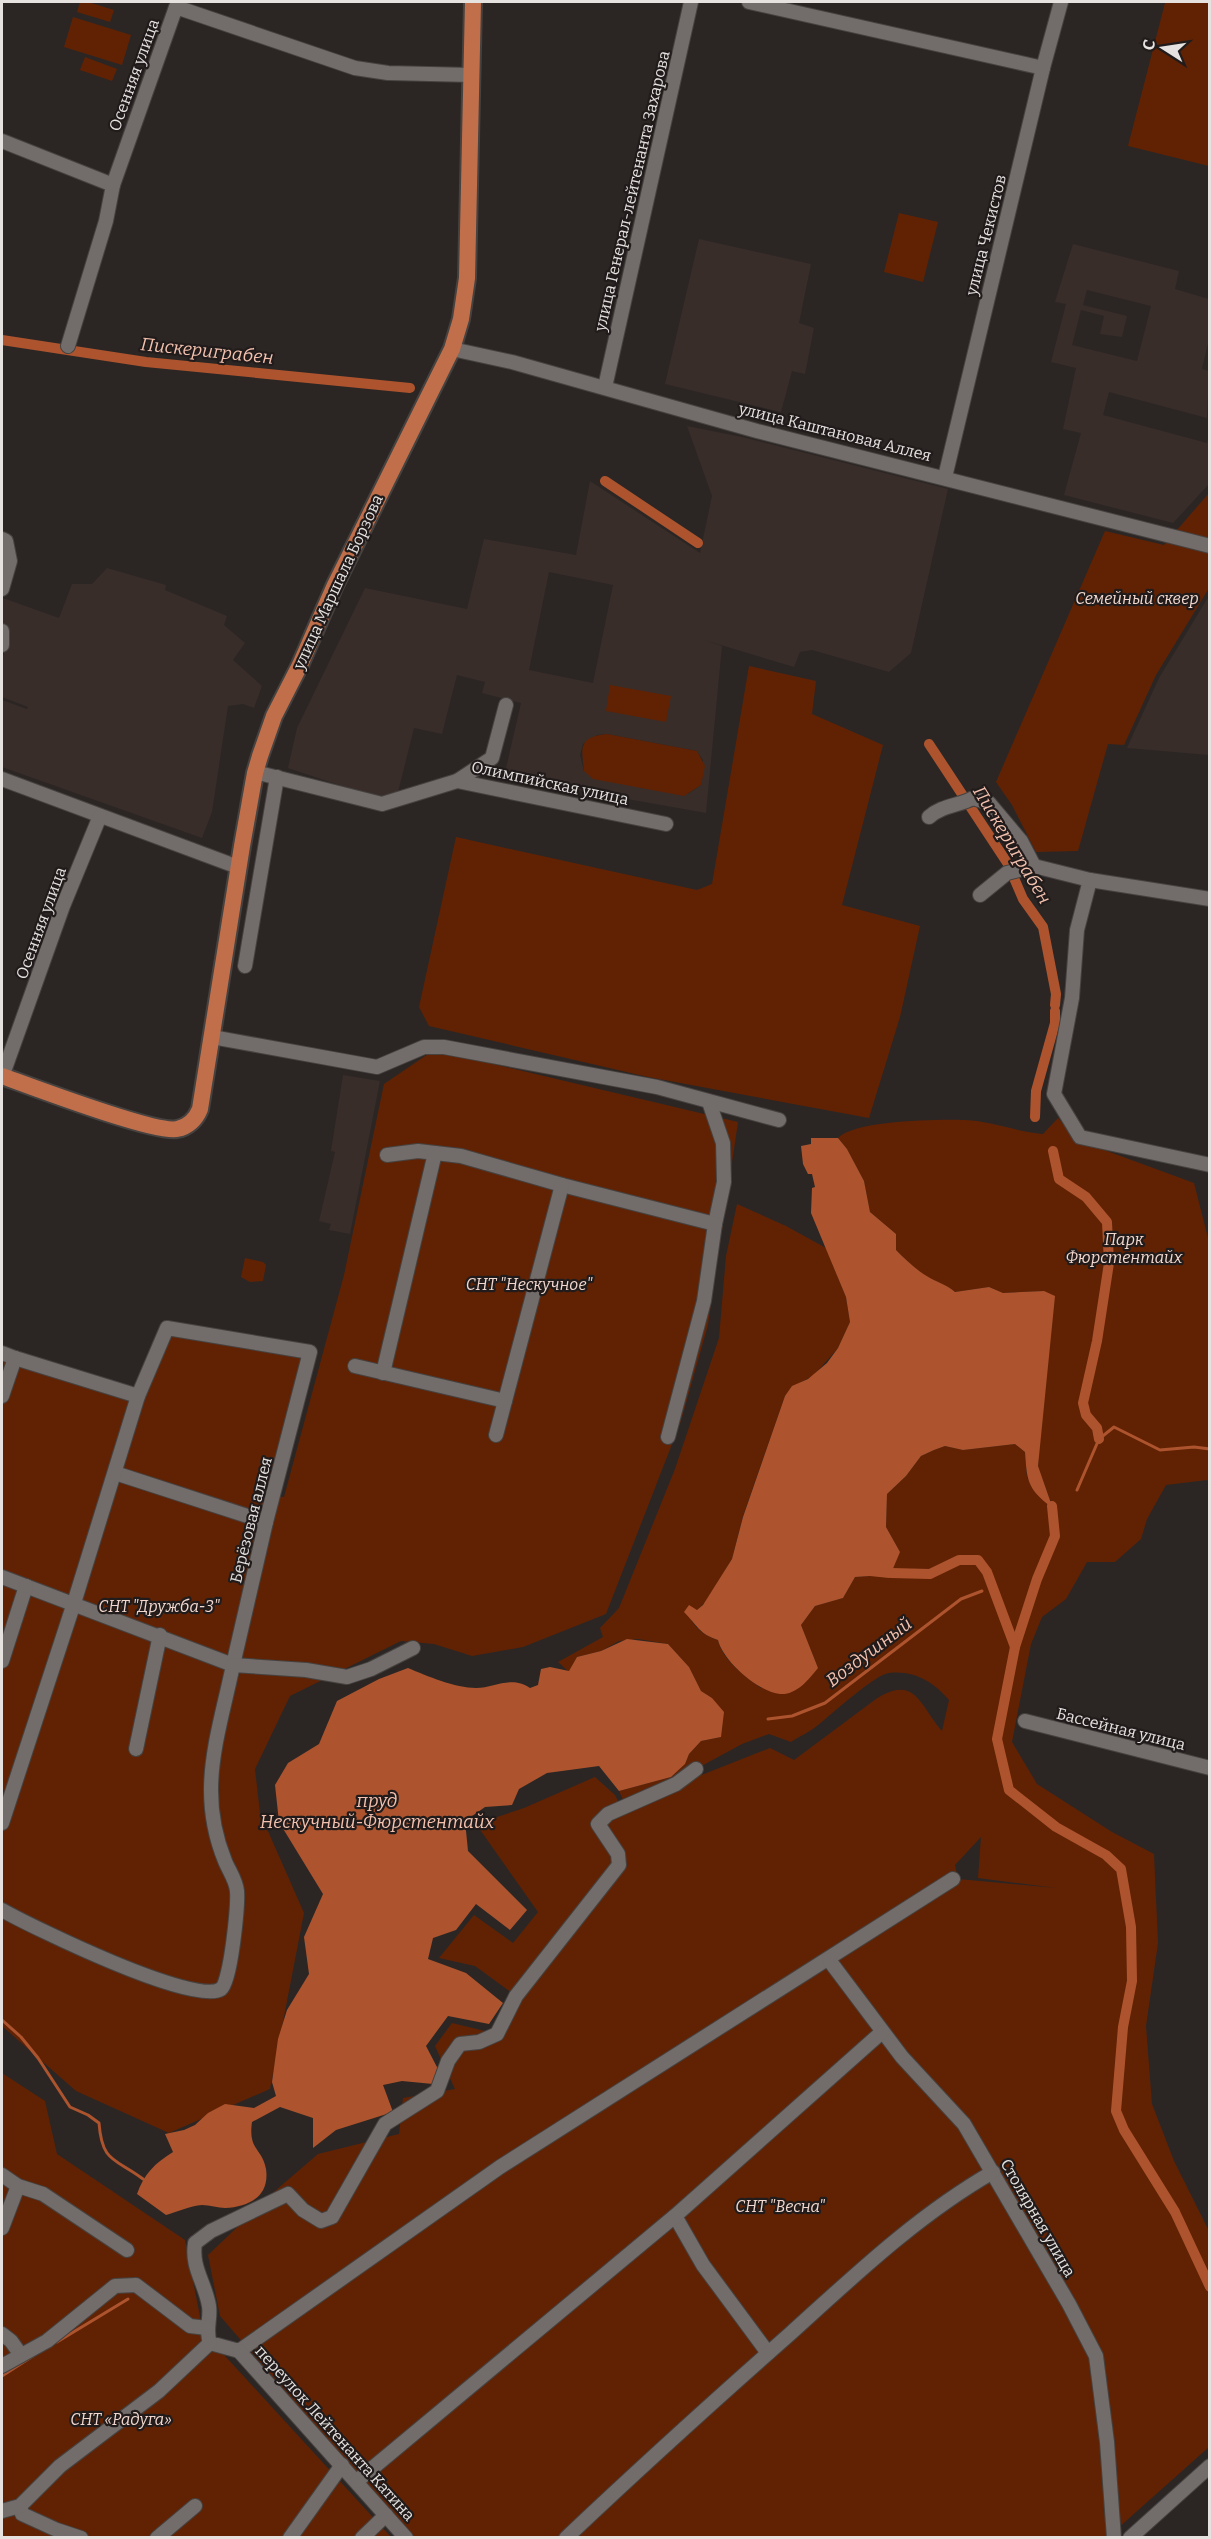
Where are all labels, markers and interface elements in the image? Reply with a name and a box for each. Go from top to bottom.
street label: Осенняя улица [105,16,163,134]
north arrow [1133,18,1193,78]
text: С [1138,38,1159,52]
street label: улица Генерал-лейтенанта Захарова [590,49,674,334]
street label: улица Чекистов [962,173,1010,298]
water label: Пискериграбен [139,333,275,369]
street label: улица Каштановая Аллея [736,399,933,465]
street label: улица Маршала Борзова [289,491,387,673]
park label: Семейный сквер [1075,589,1199,608]
street label: Олимпийская улица [470,757,631,809]
water label: Пискериграбен [968,782,1056,908]
street label: Осенняя улица [12,864,70,982]
park label: Парк Фюрстентайх [1066,1230,1183,1267]
park label: СНТ "Нескучное" [466,1275,593,1294]
street label: Берёзовая аллея [226,1455,276,1585]
park label: СНТ "Дружба-3" [98,1597,221,1616]
water label: Воздушный [822,1613,916,1691]
street label: Бассейная улица [1055,1704,1188,1754]
water label: пруд Нескучный-Фюрстентайх [260,1790,495,1833]
street label: Столярная улица [996,2156,1080,2281]
park label: СНТ "Весна" [735,2197,826,2216]
street label: переулок Лейтенанта Катина [251,2341,419,2525]
park label: СНТ «Радуга» [70,2410,172,2429]

